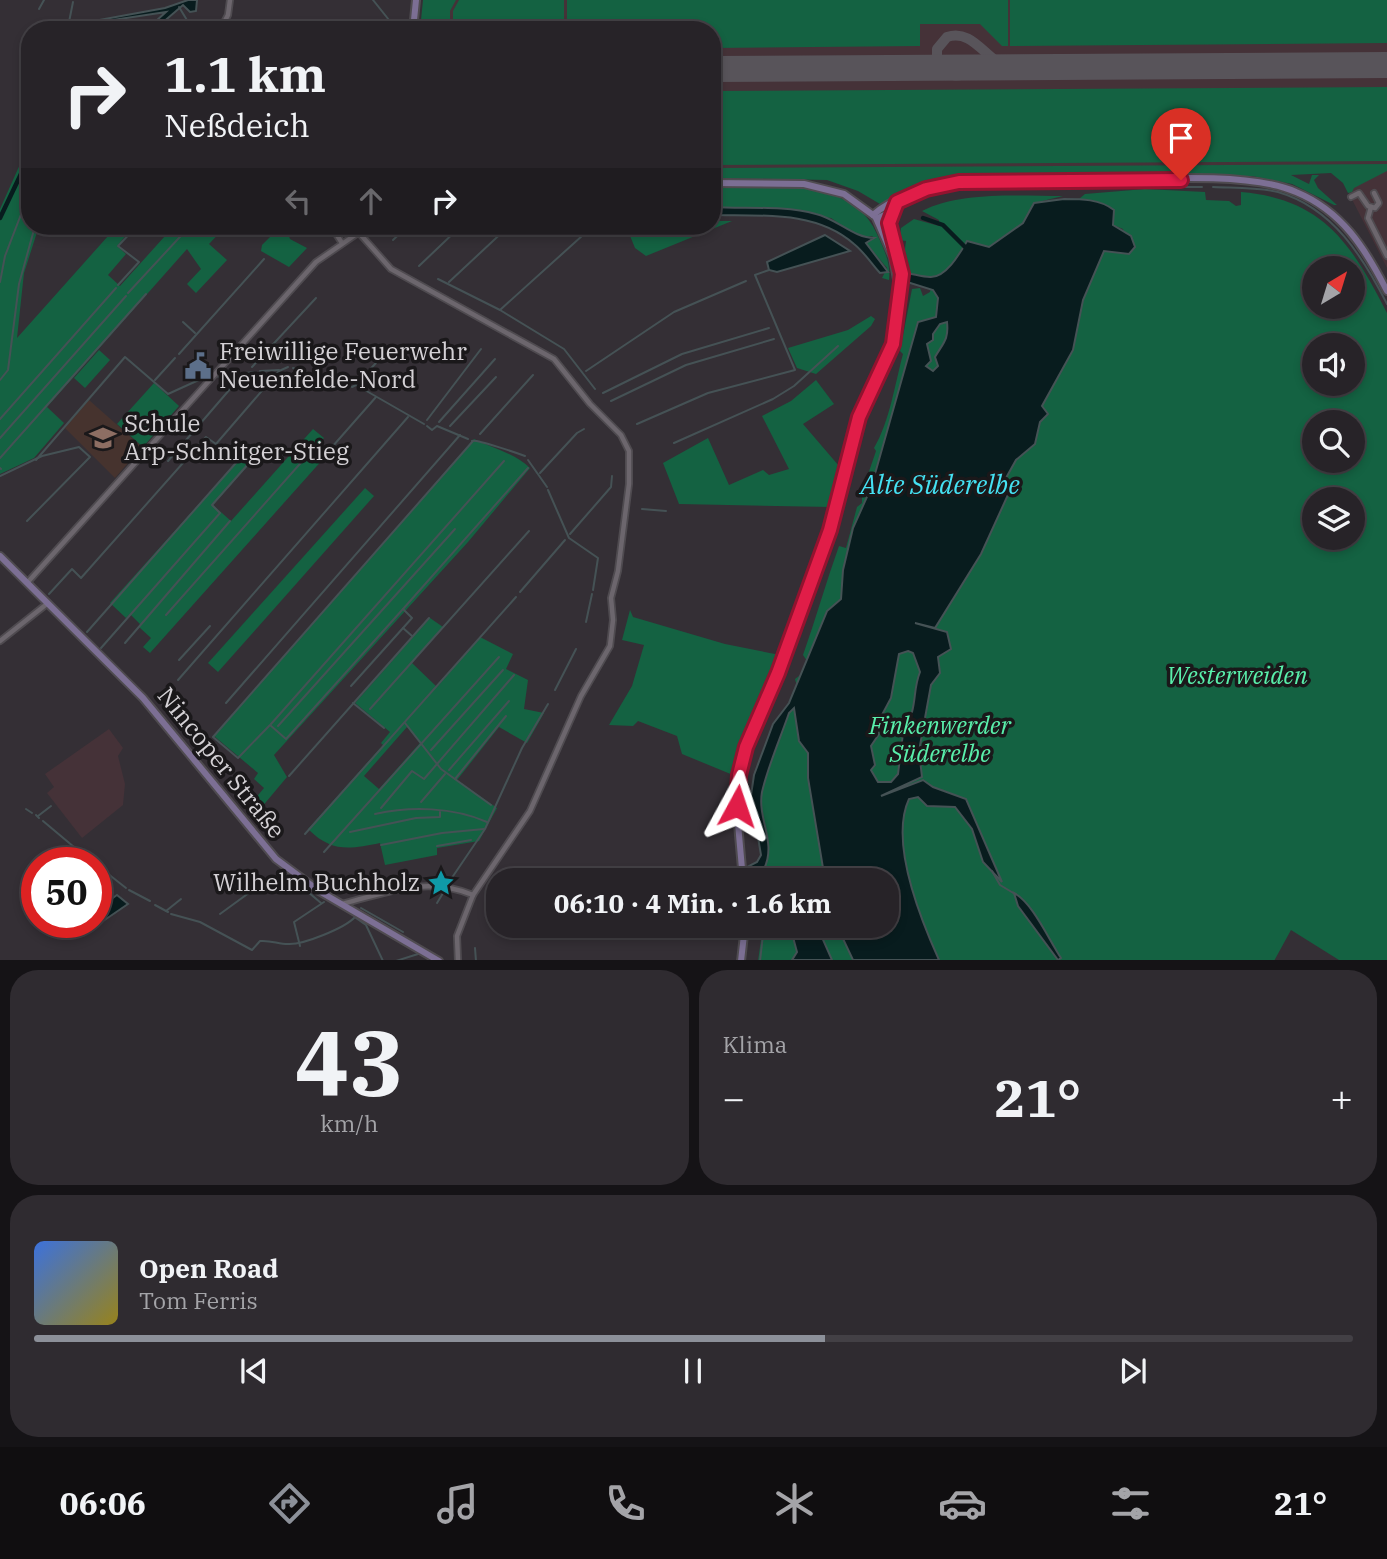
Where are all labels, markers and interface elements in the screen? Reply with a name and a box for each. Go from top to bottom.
text: 1.1 km [164,42,326,105]
icon: right [49,49,140,140]
text: Neßdeich [164,104,310,146]
pin [1151,108,1211,180]
icon: arrive [1162,119,1200,157]
icon: left [279,182,317,220]
icon: ahead [352,182,390,220]
icon: right [425,182,463,220]
north arrow [1302,256,1365,318]
map controls [1302,256,1365,550]
button: sound [1302,333,1365,396]
place label: Freiwillige Feuerwehr Neuenfelde-Nord [219,335,467,395]
public building icon: Freiwillige Feuerwehr Neuenfelde-Nord [183,351,213,381]
place label: Schule Arp-Schnitger-Stieg [124,407,349,467]
button: search [1302,410,1365,473]
school or university icon: Schule Arp-Schnitger-Stieg [88,423,118,453]
water label: Alte Süderelbe [858,467,1020,501]
button: layers [1302,487,1365,550]
park label: Westerweiden [1166,659,1308,691]
street label: Nincoper Straße [151,680,293,845]
park label: Finkenwerder Süderelbe [868,709,1013,769]
position arrow [700,769,774,843]
speed limit sign: 50 [21,847,112,938]
place label: Wilhelm Buchholz [213,866,420,898]
place icon: Wilhelm Buchholz [426,868,456,898]
text: 06:10 · 4 Min. · 1.6 km [554,886,831,920]
text: 43 [295,1003,404,1121]
text: Klima [723,1029,787,1059]
text: 21° [994,1064,1081,1131]
text: − [723,1073,745,1122]
text: + [1330,1073,1353,1122]
text: km/h [320,1108,378,1138]
text: Open Road [139,1251,278,1285]
text: Tom Ferris [139,1285,258,1315]
icon: previous [235,1352,273,1390]
icon: pause [674,1352,712,1390]
icon: next [1114,1352,1152,1390]
icon: directions [265,1479,314,1528]
icon: music [433,1479,482,1528]
icon: phone [601,1479,650,1528]
icon: climate [770,1479,819,1528]
icon: car [938,1479,987,1528]
icon: filters [1106,1479,1155,1528]
text: 06:06 [60,1482,146,1524]
text: 21° [1274,1482,1327,1524]

